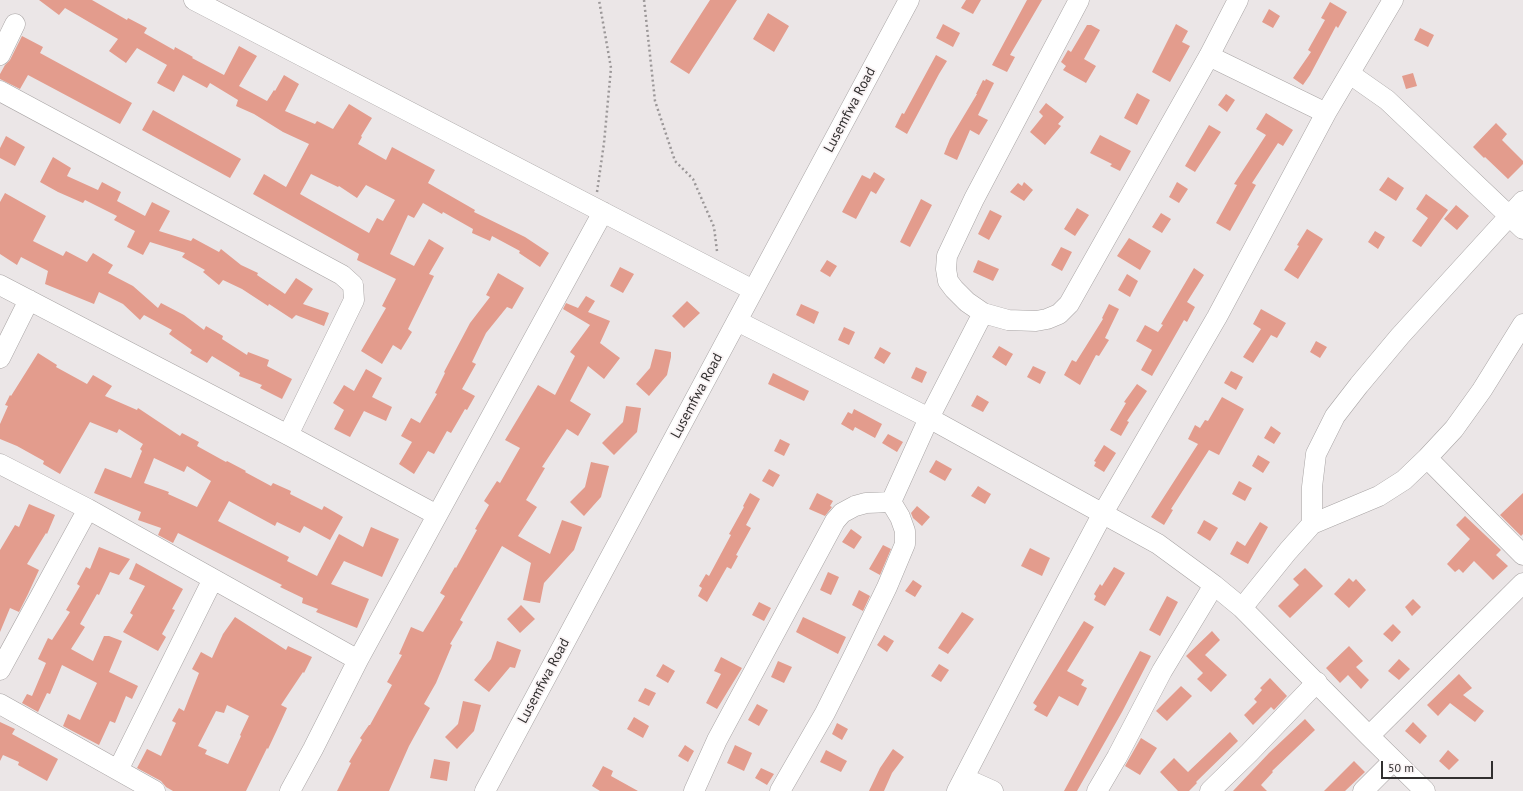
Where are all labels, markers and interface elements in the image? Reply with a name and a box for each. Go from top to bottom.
street label: Lusemfwa Road [821,65,879,155]
street label: Lusemfwa Road [668,351,726,441]
street label: Lusemfwa Road [515,636,573,726]
scale bar [1383,753,1495,779]
text: 50 m [1388,760,1414,775]

